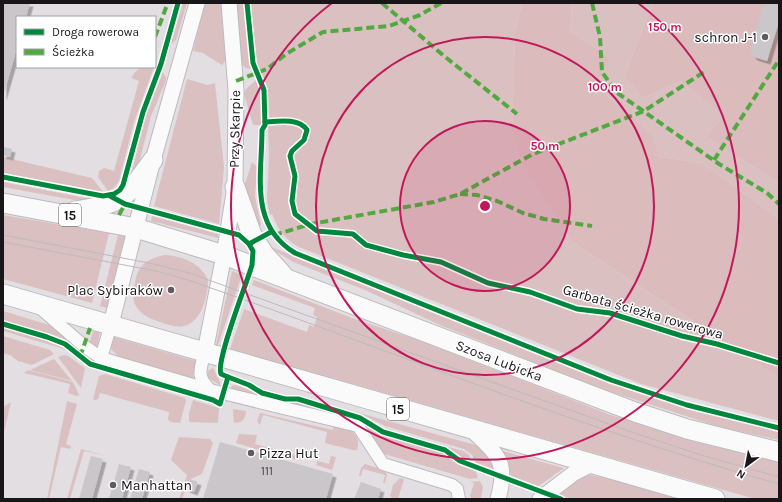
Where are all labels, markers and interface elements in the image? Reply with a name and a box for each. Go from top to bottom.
legend [16,16,156,68]
text: 150 m [648,20,682,34]
text: Droga rowerowa [52,25,139,39]
place label: schron J-1 [694,29,757,46]
marker: schron J-1 [760,32,770,42]
text: Ścieżka [52,44,94,59]
text: 100 m [588,80,622,94]
street label: Przy Skarpie [226,90,244,168]
text: 50 m [531,139,560,153]
centre of rings [478,199,492,213]
road number: 15 [59,204,81,226]
street label: Garbata ścieżka rowerowa [561,281,725,343]
place label: Plac Sybiraków [67,282,163,299]
marker: Plac Sybiraków [166,285,176,295]
street label: Szosa Lubicka [453,337,545,385]
road number: 15 [387,398,409,420]
place label: Pizza Hut [259,445,318,462]
north arrow [726,446,766,486]
marker: Pizza Hut [246,448,256,458]
house number: 111 [261,464,273,478]
text: N [734,466,748,482]
place label: Manhattan [121,477,192,494]
marker: Manhattan [108,480,118,490]

